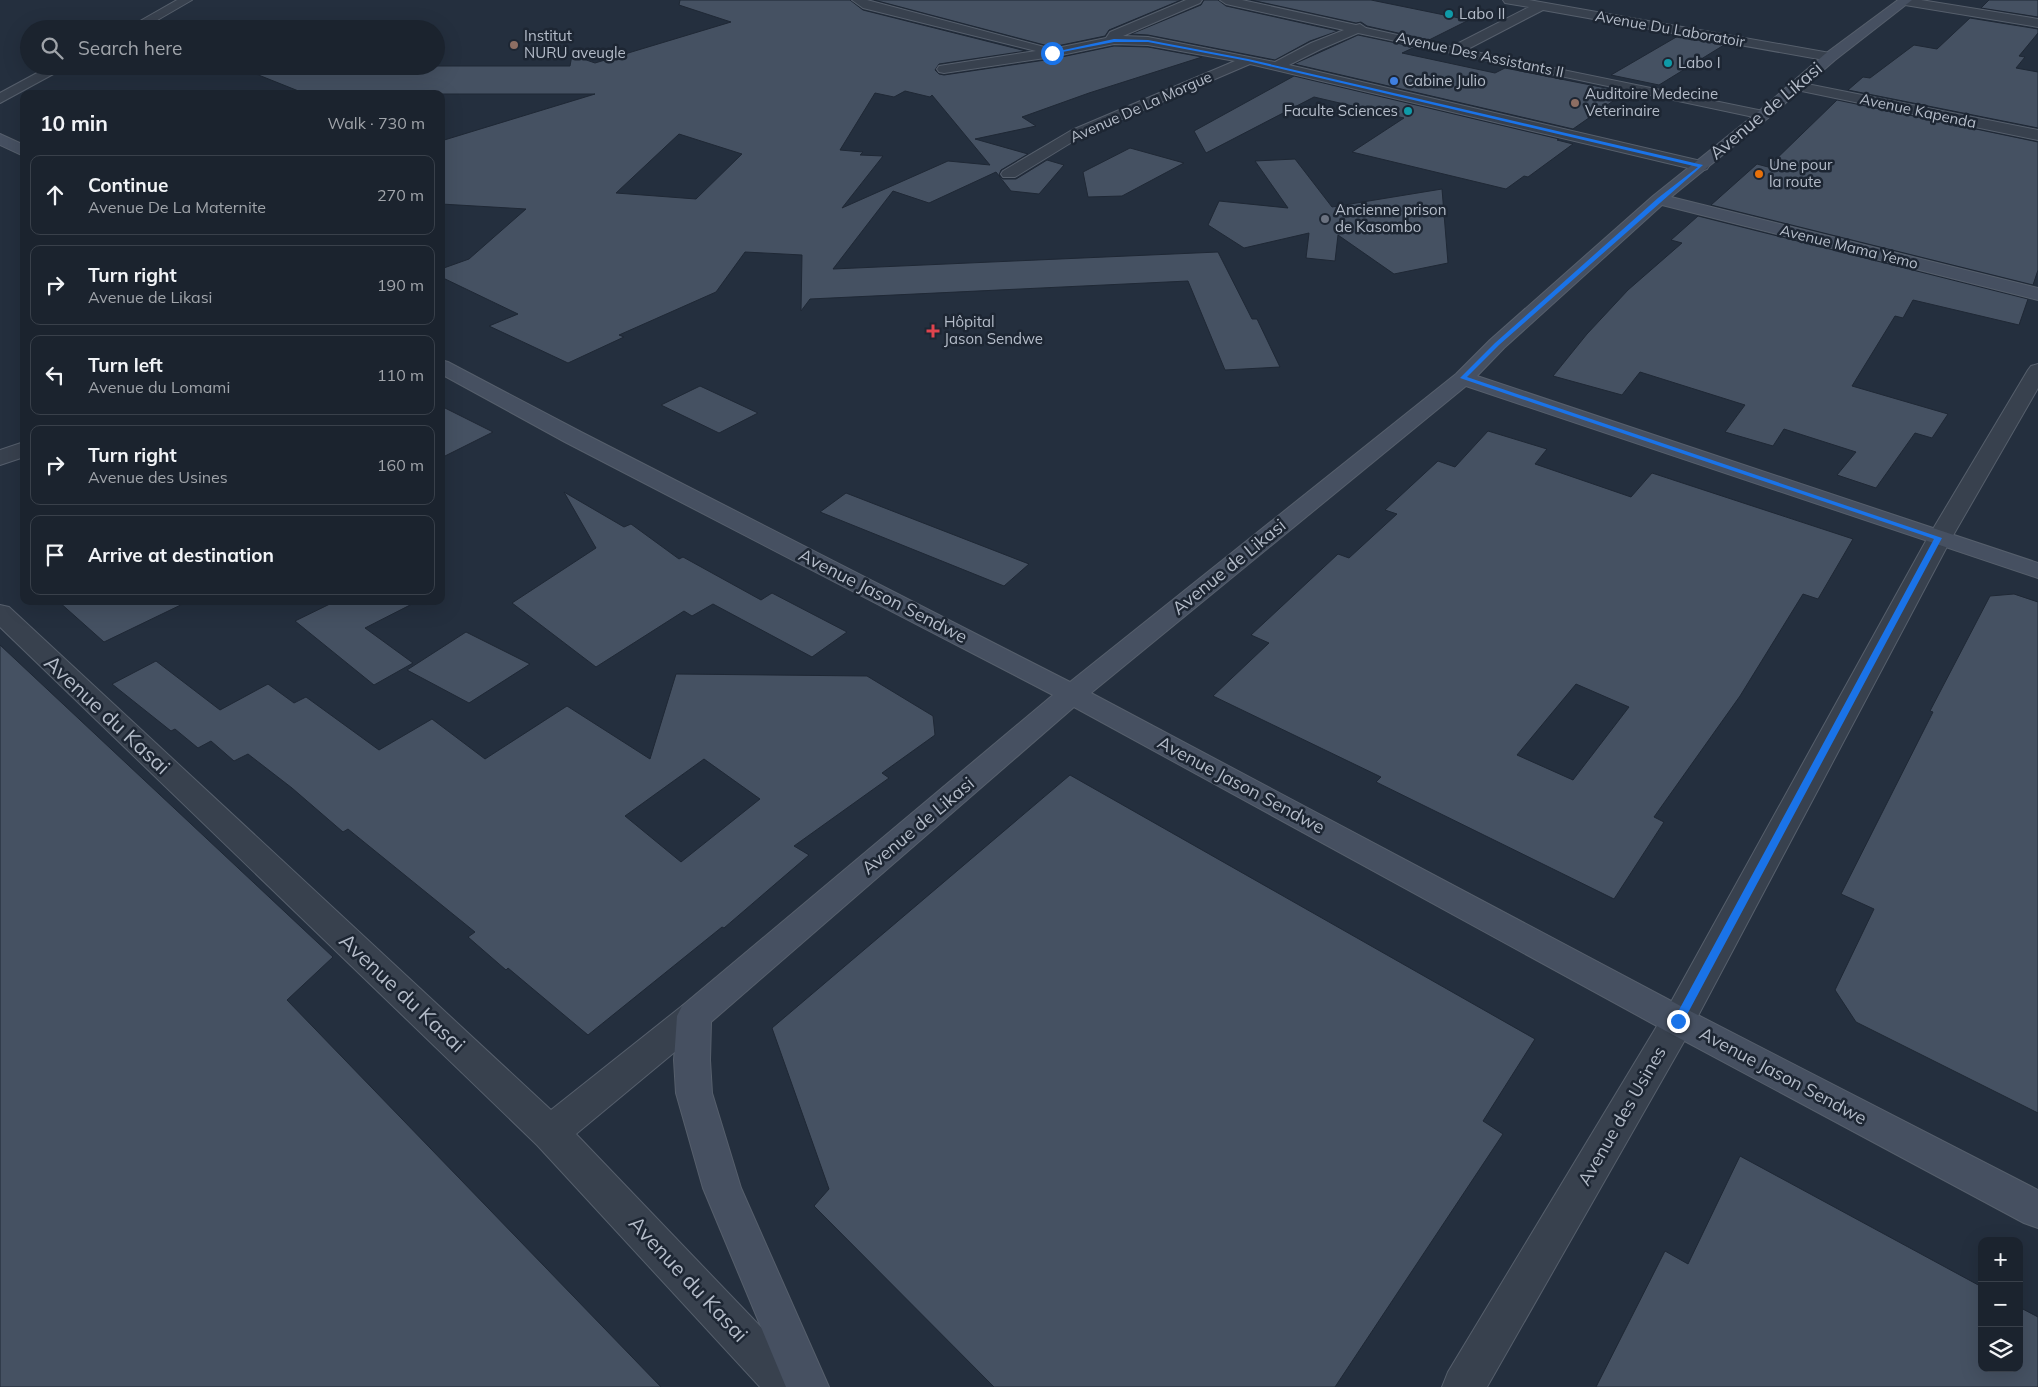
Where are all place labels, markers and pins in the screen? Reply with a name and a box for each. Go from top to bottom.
place label: Labo II [1459,4,1505,23]
marker: Labo II [1443,8,1455,20]
place label: Institut NURU aveugle [524,26,626,62]
marker: Institut NURU aveugle [508,39,520,51]
place label: Labo I [1678,53,1721,72]
marker: Labo I [1662,57,1674,69]
place label: Cabine Julio [1404,71,1486,90]
marker: Cabine Julio [1388,75,1400,87]
place label: Auditoire Medecine Veterinaire [1585,84,1718,120]
marker: Auditoire Medecine Veterinaire [1569,97,1581,109]
place label: Faculte Sciences [1284,101,1398,120]
marker: Faculte Sciences [1402,105,1414,117]
place label: Une pour la route [1769,155,1833,191]
marker: Une pour la route [1753,168,1765,180]
place label: Ancienne prison de Kasombo [1335,200,1446,236]
marker: Ancienne prison de Kasombo [1319,213,1331,225]
place label: Hôpital Jason Sendwe [944,312,1043,348]
marker: Hôpital Jason Sendwe [926,324,940,338]

